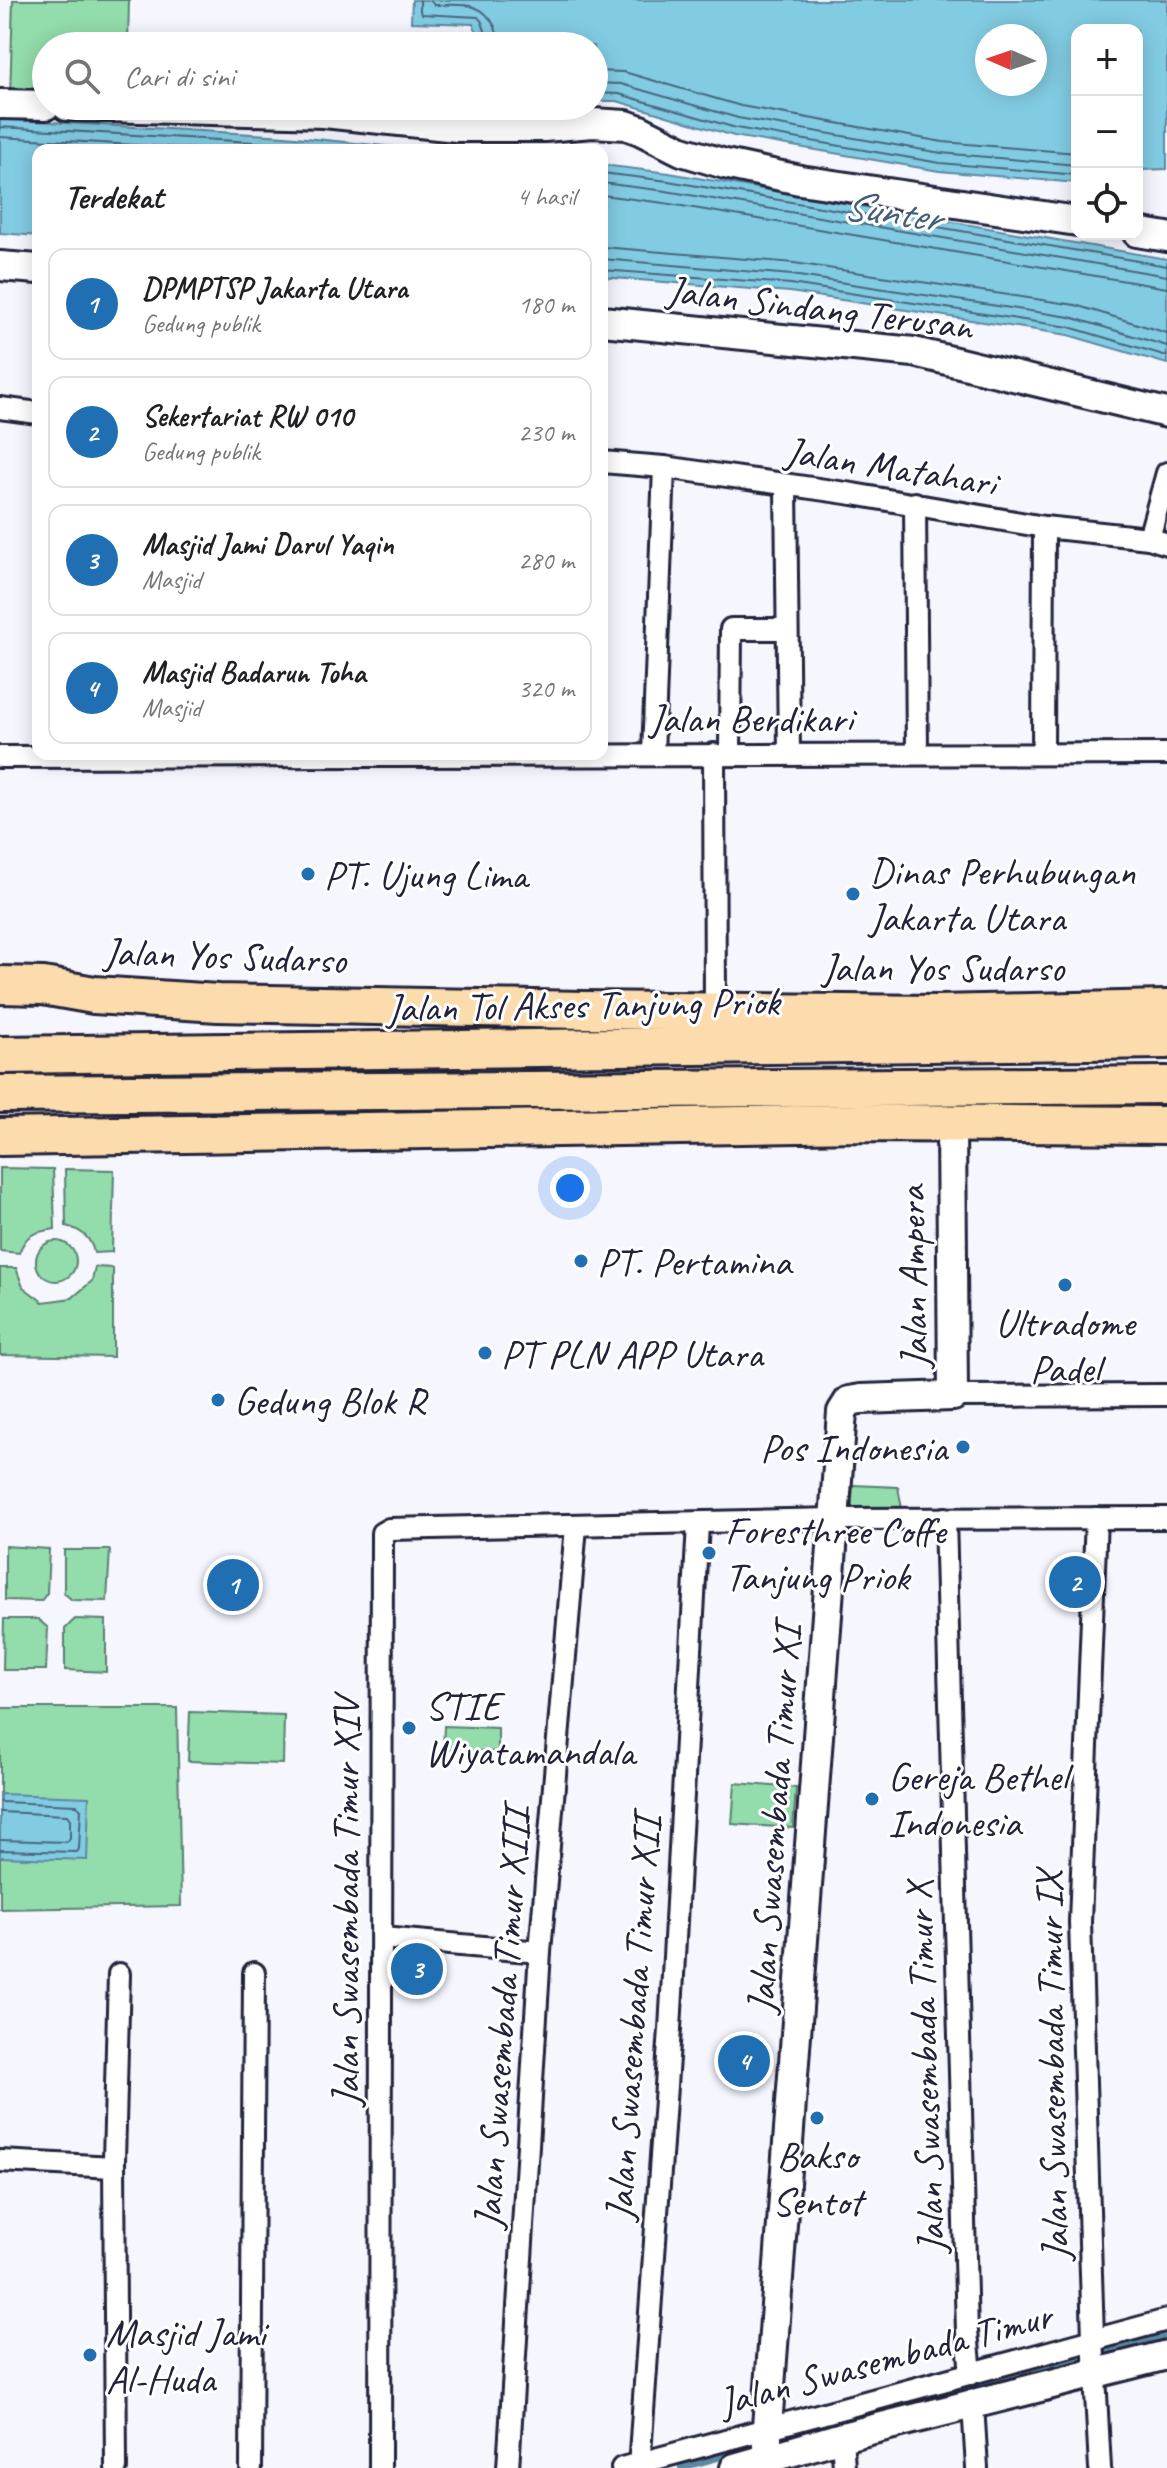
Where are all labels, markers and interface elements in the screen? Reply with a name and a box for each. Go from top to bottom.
north arrow [975,24,1047,96]
map controls [1071,24,1143,240]
button: + [1071,24,1143,96]
search box [32,32,608,120]
icon: search [60,54,104,98]
text: Cari di sini [124,57,235,95]
button: − [1071,96,1143,168]
button: locate [1071,168,1143,240]
text: Terdekat [64,175,163,218]
water label: Sunter [840,179,950,245]
text: 4 hasil [516,180,576,213]
street label: Jalan Sindang Terusan [662,264,977,352]
text: DPMPTSP Jakarta Utara [142,269,408,307]
text: 1 [86,288,98,321]
text: 180 m [518,288,574,321]
text: Gedung publik [142,307,260,340]
text: Sekertariat RW 010 [142,397,353,435]
text: 2 [86,416,98,449]
text: 230 m [518,416,574,449]
street label: Jalan Matahari [780,425,1004,509]
text: Gedung publik [142,435,260,468]
text: Masjid Jami Darul Yaqin [142,525,394,563]
text: 3 [86,544,98,577]
text: 280 m [518,544,574,577]
text: Masjid [142,563,201,596]
text: Masjid Badarun Toha [142,653,366,691]
text: 4 [86,672,98,705]
text: 320 m [518,672,574,705]
text: Masjid [142,691,201,724]
street label: Jalan Berdikari [647,694,857,744]
place label: Dinas Perhubungan Jakarta Utara [867,847,1136,943]
place label: PT. Ujung Lima [324,850,531,900]
marker: PT. Ujung Lima [299,865,317,883]
marker: Dinas Perhubungan Jakarta Utara [844,885,862,903]
street label: Jalan Yos Sudarso [101,927,349,985]
street label: Jalan Yos Sudarso [820,943,1066,993]
street label: Jalan Tol Akses Tanjung Priok [384,977,782,1033]
your location [550,1168,590,1208]
street label: Jalan Ampera [886,1183,940,1371]
place label: PT. Pertamina [597,1237,794,1287]
marker: PT. Pertamina [572,1252,590,1270]
marker: Ultradome Padel [1056,1276,1074,1294]
place label: Ultradome Padel [995,1298,1138,1394]
place label: PT PLN APP Utara [501,1329,766,1379]
marker: PT PLN APP Utara [476,1344,494,1362]
place label: Gedung Blok R [234,1376,429,1426]
marker: Gedung Blok R [209,1391,227,1409]
place label: Pos Indonesia [760,1423,950,1473]
marker: Pos Indonesia [954,1438,972,1456]
place label: Foresthree Coffe Tanjung Priok [725,1506,948,1602]
marker: Foresthree Coffe Tanjung Priok [700,1544,718,1562]
pin: 2 [1049,1552,1101,1612]
pin: 1 [207,1555,259,1615]
street label: Jalan Swasembada Timur XI [735,1614,813,2017]
place label: STIE Wiyatamandala [425,1681,638,1777]
street label: Jalan Swasembada Timur XIV [321,1690,371,2108]
marker: STIE Wiyatamandala [400,1719,418,1737]
place label: Gereja Bethel Indonesia [888,1752,1074,1848]
marker: Gereja Bethel Indonesia [863,1790,881,1808]
street label: Jalan Swasembada Timur XIII [462,1798,542,2232]
street label: Jalan Swasembada Timur XII [594,1806,673,2224]
street label: Jalan Swasembada Timur IX [1024,1865,1080,2263]
street label: Jalan Swasembada Timur X [893,1877,957,2256]
pin: 3 [391,1939,443,1999]
pin: 4 [718,2031,770,2091]
marker: Bakso Sentot [808,2109,826,2127]
place label: Bakso Sentot [772,2131,868,2227]
street label: Jalan Swasembada Timur [712,2290,1060,2428]
place label: Masjid Jami Al-Huda [106,2308,270,2404]
marker: Masjid Jami Al-Huda [81,2346,99,2364]

